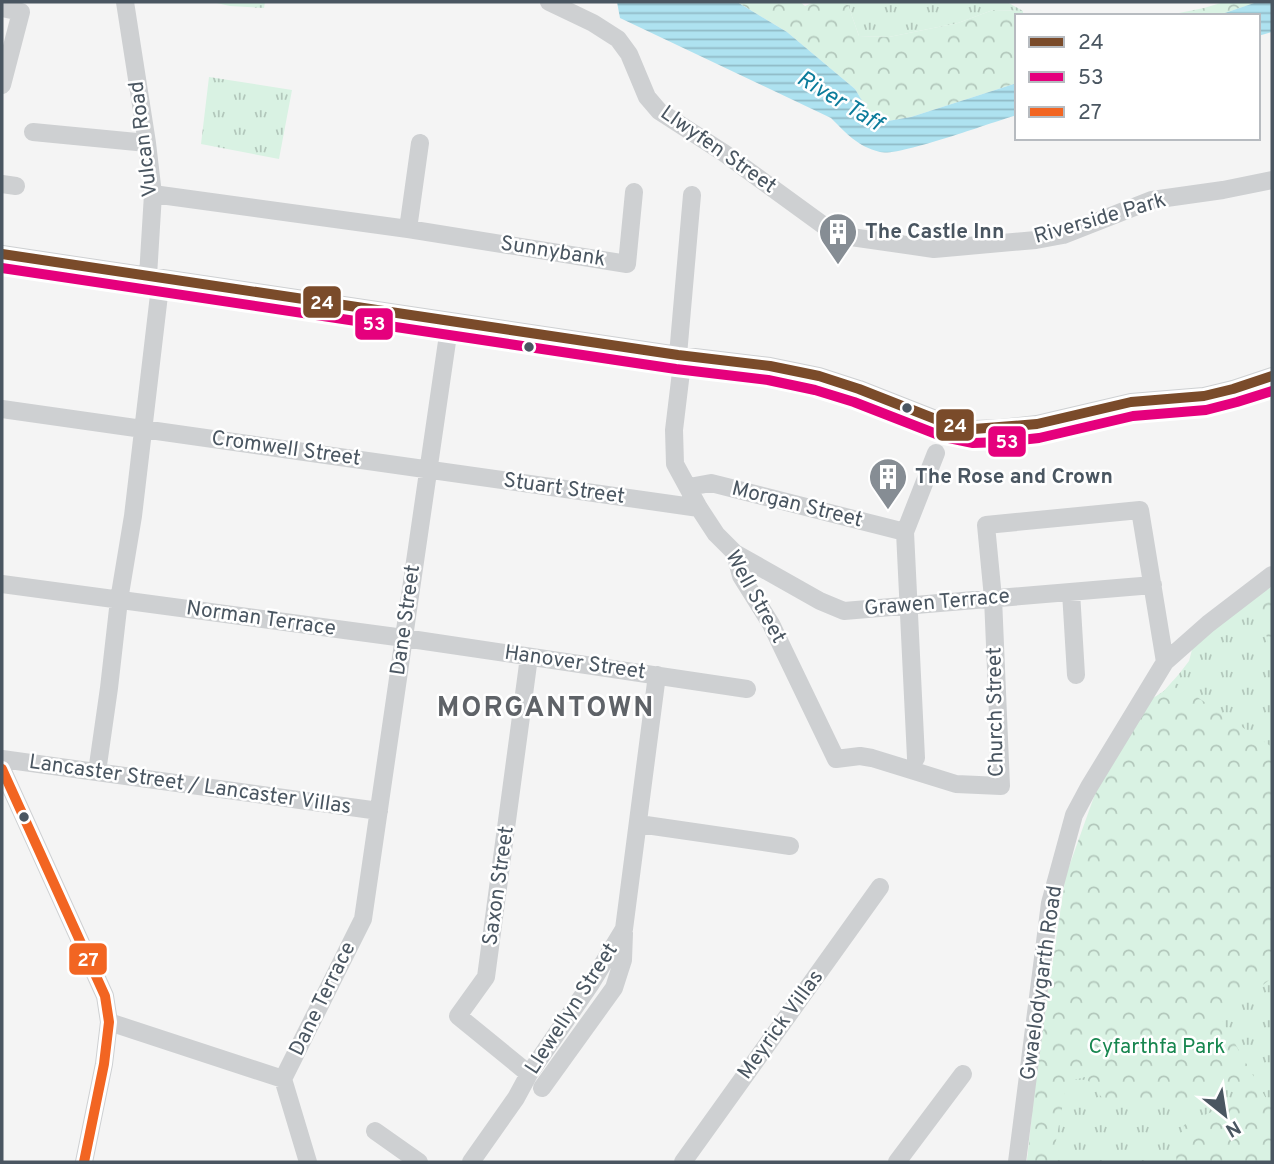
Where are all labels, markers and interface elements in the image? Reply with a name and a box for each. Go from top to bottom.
legend [1015,14,1260,140]
text: 24 [1078,30,1104,57]
water label: River Taff [791,65,890,140]
text: 53 [1078,65,1104,92]
street label: Vulcan Road [123,79,165,199]
street label: Llwyfen Street [655,100,781,200]
text: 27 [1078,100,1102,127]
street label: Riverside Park [1031,187,1169,251]
building icon: The Castle Inn [817,211,859,266]
place label: The Castle Inn [865,219,1004,246]
street label: Sunnybank [499,230,607,274]
line badge: 24 [302,285,342,319]
text: 24 [310,292,334,316]
line badge: 53 [354,307,394,341]
text: 53 [363,313,386,337]
unlabelled marker [522,340,536,354]
unlabelled marker [900,401,914,415]
line badge: 24 [935,408,975,442]
text: 24 [943,415,967,439]
street label: Cromwell Street [210,425,362,473]
line badge: 53 [987,425,1027,458]
text: 53 [996,431,1019,455]
building icon: The Rose and Crown [867,456,909,511]
place label: The Rose and Crown [915,464,1113,491]
street label: Stuart Street [502,467,626,511]
street label: Morgan Street [729,476,865,534]
street label: Well Street [718,546,792,648]
street label: Dane Street [385,563,427,677]
street label: Grawen Terrace [863,583,1011,623]
street label: Norman Terrace [184,595,338,643]
street label: Hanover Street [503,640,647,686]
street label: Church Street [981,647,1011,777]
district label: MORGANTOWN [437,691,655,727]
street label: Lancaster Street / Lancaster Villas [27,749,353,821]
unlabelled marker [17,810,31,824]
street label: Saxon Street [477,825,521,947]
street label: Gwaelodygarth Road [1015,884,1069,1082]
street label: Dane Terrace [284,937,362,1061]
street label: Llewellyn Street [519,938,625,1080]
line badge: 27 [68,942,108,976]
text: 27 [77,949,99,973]
street label: Meyrick Villas [732,965,830,1085]
park label: Cyfarthfa Park [1089,1034,1225,1061]
north arrow [1190,1080,1260,1150]
text: N [1221,1114,1244,1142]

